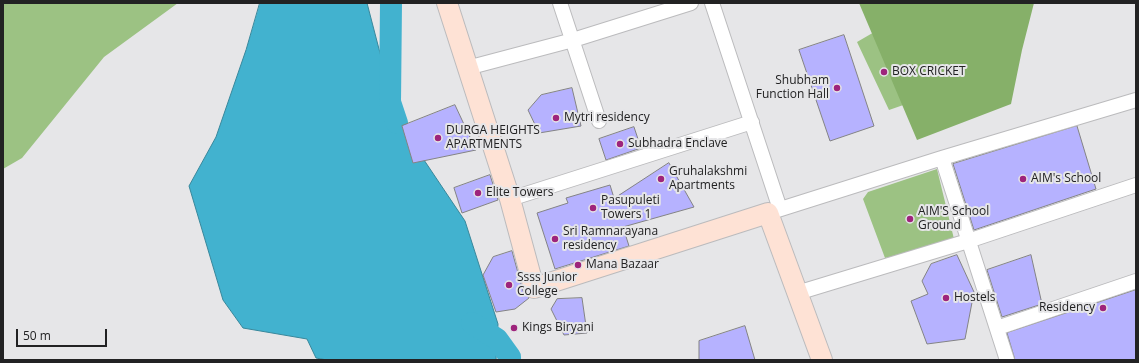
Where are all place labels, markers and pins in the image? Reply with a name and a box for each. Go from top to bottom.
place label: BOX CRICKET [892,65,966,79]
marker: BOX CRICKET [879,67,889,77]
place label: Shubham Function Hall [756,74,829,102]
marker: Shubham Function Hall [832,83,842,93]
place label: Mytri residency [564,111,650,125]
marker: Mytri residency [551,113,561,123]
place label: DURGA HEIGHTS APARTMENTS [446,124,540,152]
marker: DURGA HEIGHTS APARTMENTS [433,133,443,143]
place label: Subhadra Enclave [628,137,728,151]
marker: Subhadra Enclave [615,139,625,149]
place label: Gruhalakshmi Apartments [669,165,747,193]
place label: AIM's School [1031,172,1101,186]
marker: Gruhalakshmi Apartments [656,174,666,184]
marker: AIM's School [1018,174,1028,184]
place label: Elite Towers [486,186,553,200]
marker: Elite Towers [473,188,483,198]
place label: Pasupuleti Towers 1 [601,194,660,222]
marker: Pasupuleti Towers 1 [588,203,598,213]
place label: AIM'S School Ground [918,205,989,233]
marker: AIM'S School Ground [905,214,915,224]
place label: Sri Ramnarayana residency [563,225,658,253]
marker: Sri Ramnarayana residency [550,234,560,244]
place label: Mana Bazaar [586,258,659,272]
marker: Mana Bazaar [573,260,583,270]
place label: Ssss Junior College [517,271,577,299]
marker: Ssss Junior College [504,280,514,290]
place label: Hostels [954,291,996,305]
marker: Hostels [941,293,951,303]
place label: Residency [1039,301,1095,315]
marker: Residency [1098,303,1108,313]
place label: Kings Biryani [522,321,594,335]
marker: Kings Biryani [509,323,519,333]

